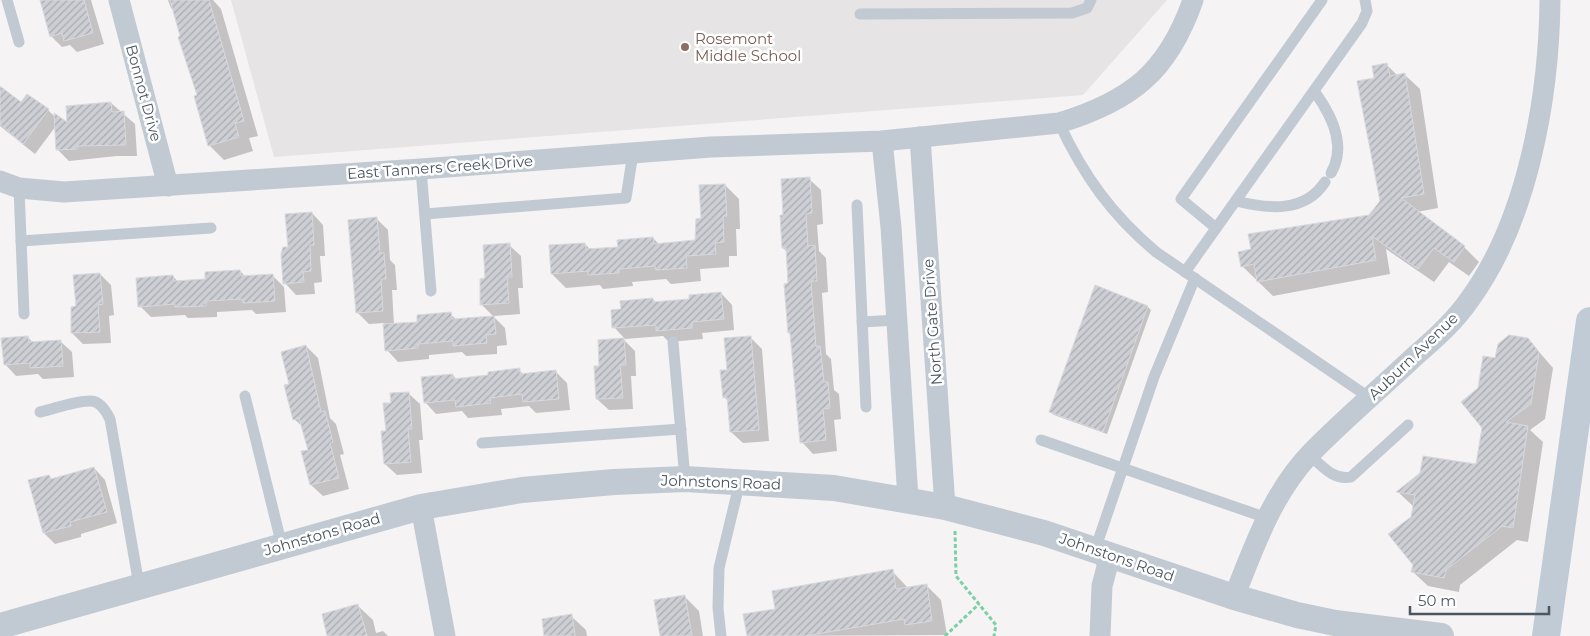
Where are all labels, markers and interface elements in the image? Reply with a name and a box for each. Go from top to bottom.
place label: Rosemont Middle School [695,29,801,65]
marker: Rosemont Middle School [679,41,691,53]
street label: Bonnot Drive [122,42,166,144]
street label: East Tanners Creek Drive [346,151,534,183]
street label: North Gate Drive [918,258,946,386]
street label: Auburn Avenue [1364,308,1462,404]
street label: Johnstons Road [660,470,781,494]
street label: Johnstons Road [261,508,382,560]
street label: Johnstons Road [1056,528,1177,586]
scale bar [1410,584,1549,616]
text: 50 m [1418,591,1456,610]

